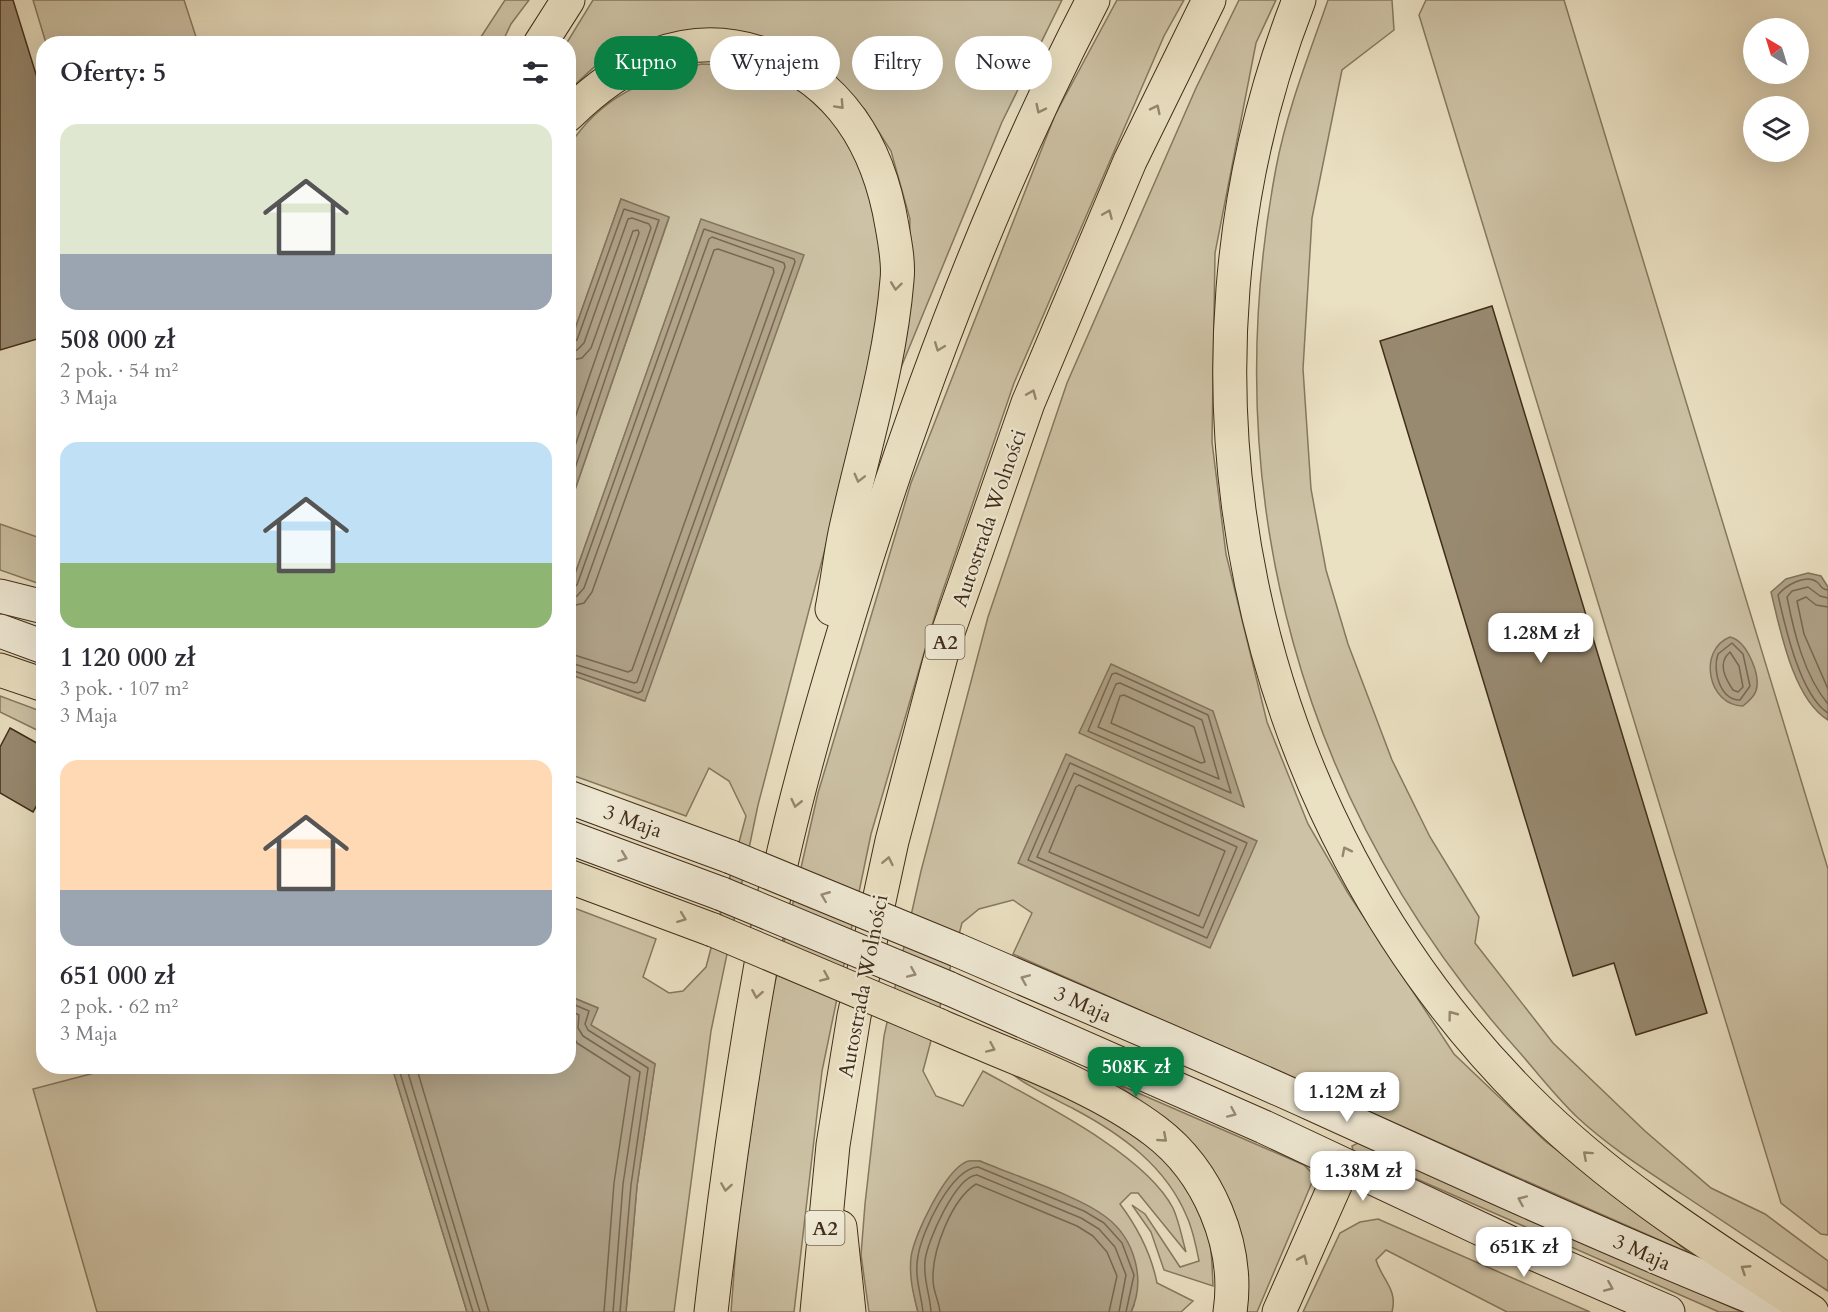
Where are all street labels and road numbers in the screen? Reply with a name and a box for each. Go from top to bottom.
street label: Autostrada Wolności [945,425,1034,611]
road number: A2 [926,625,964,659]
street label: 3 Maja [600,798,666,845]
street label: Autostrada Wolności [831,892,896,1080]
street label: 3 Maja [1049,979,1116,1030]
road number: A2 [806,1211,844,1245]
street label: 3 Maja [1608,1227,1675,1278]

